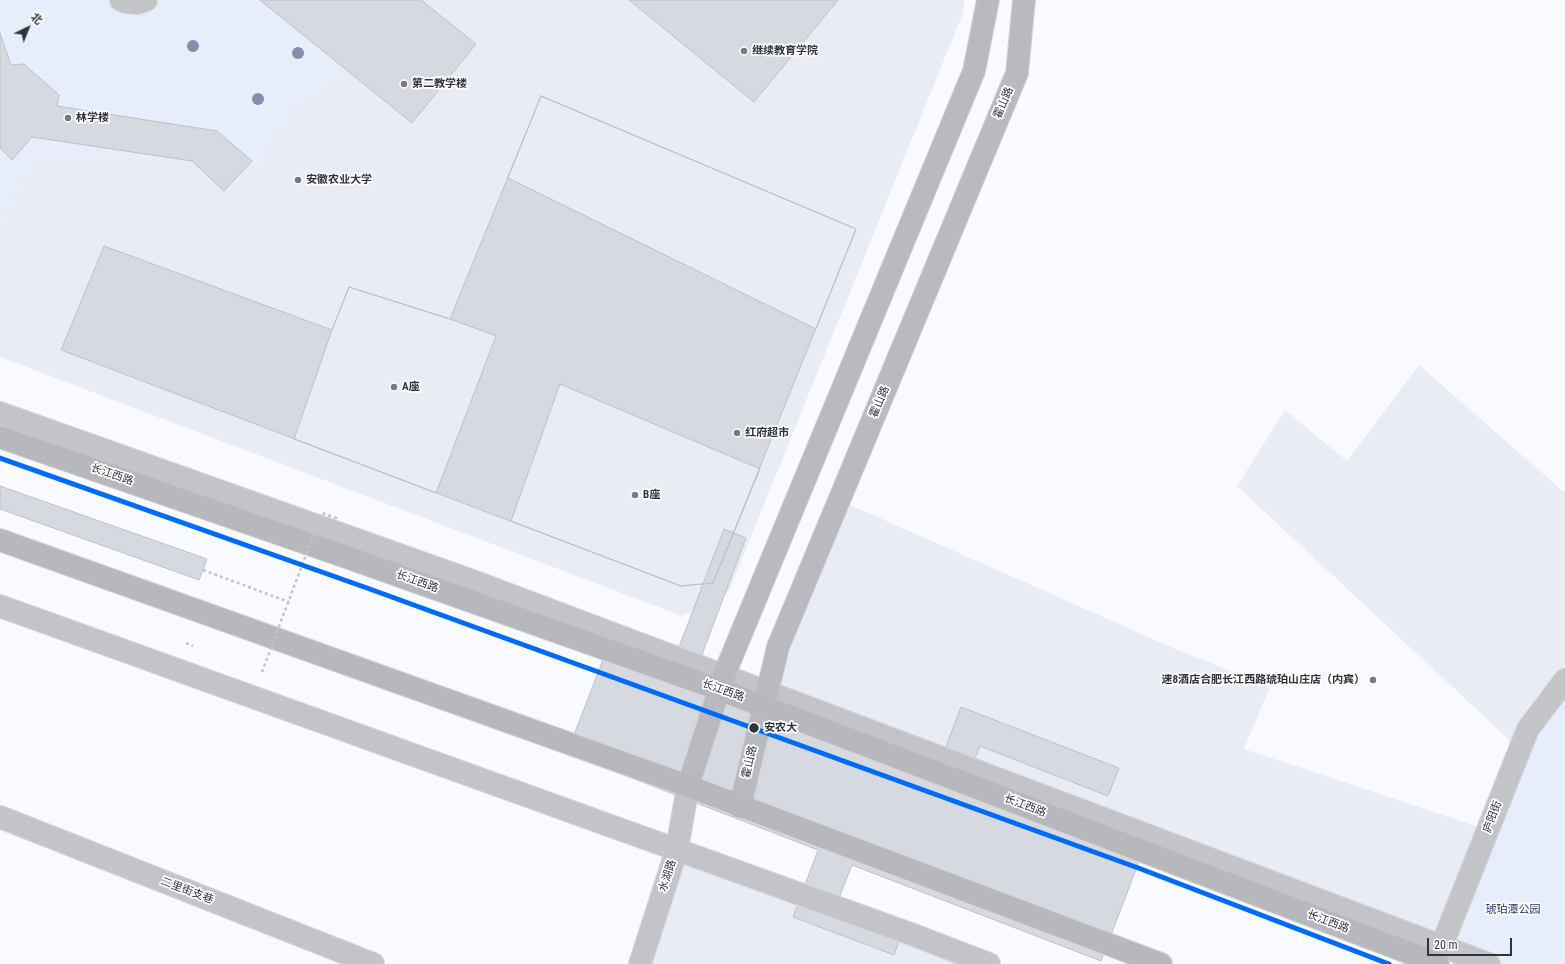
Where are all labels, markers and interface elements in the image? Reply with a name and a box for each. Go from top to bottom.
north arrow [8,8,48,48]
text: 北 [28,10,45,27]
place label: 继续教育学院 [752,44,818,58]
marker: 继续教育学院 [739,46,749,56]
place label: 第二教学楼 [412,77,467,91]
marker: 第二教学楼 [399,79,409,89]
street label: 霍山路 [991,85,1017,121]
place label: 林学楼 [76,111,109,125]
marker: 林学楼 [63,113,73,123]
place label: 安徽农业大学 [306,173,372,187]
marker: 安徽农业大学 [293,175,303,185]
place label: A座 [402,380,420,394]
marker: A座 [389,382,399,392]
street label: 霍山路 [867,384,893,420]
place label: 红府超市 [745,426,789,440]
marker: 红府超市 [732,428,742,438]
street label: 长江西路 [89,462,135,488]
place label: B座 [643,488,660,502]
marker: B座 [630,490,640,500]
street label: 长江西路 [394,568,440,596]
place label: 速8酒店合肥长江西路琥珀山庄店（内宾） [1161,673,1365,687]
marker: 速8酒店合肥长江西路琥珀山庄店（内宾） [1368,675,1378,685]
street label: 长江西路 [700,677,746,705]
marker: 安农大 [747,721,761,735]
place label: 安农大 [764,721,797,735]
street label: 霍山路 [740,744,760,780]
street label: 长江西路 [1002,792,1048,820]
street label: 庐阳街 [1481,799,1505,835]
street label: 水湖路 [657,858,679,894]
street label: 二里街支巷 [159,875,215,907]
park label: 琥珀潭公园 [1486,903,1540,917]
street label: 长江西路 [1305,908,1351,936]
scale bar [1429,930,1514,956]
text: 20 m [1434,938,1458,952]

